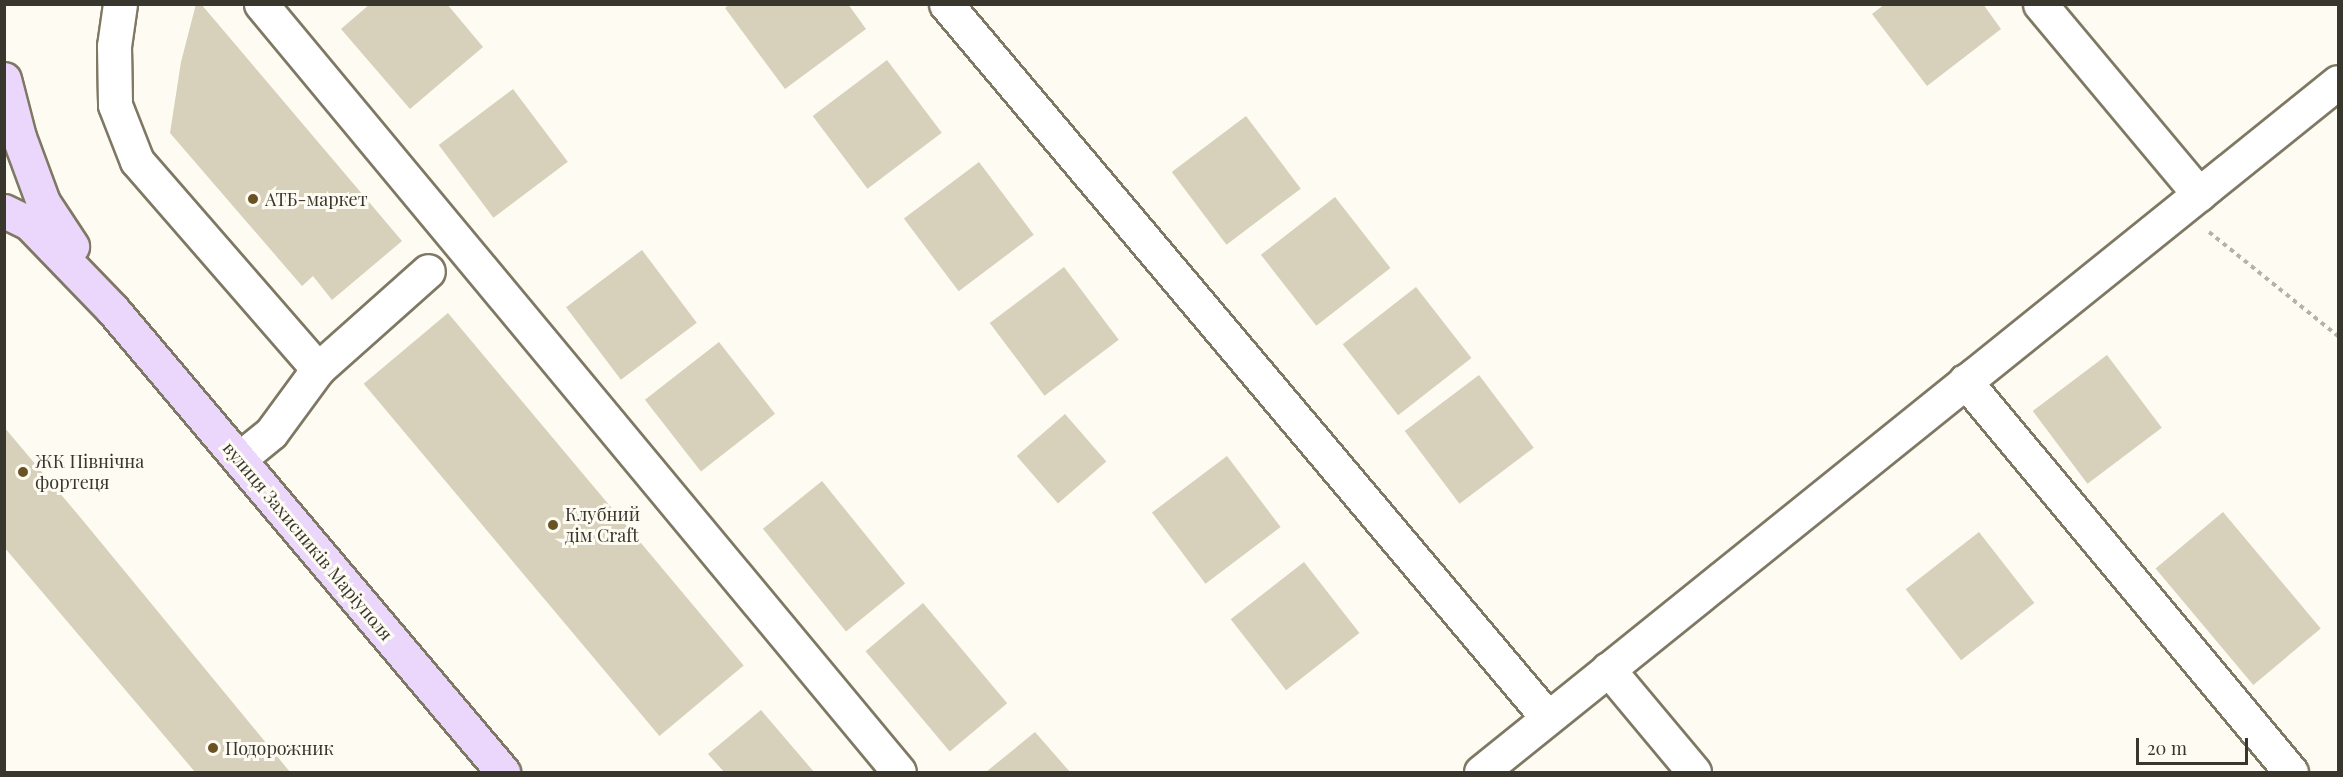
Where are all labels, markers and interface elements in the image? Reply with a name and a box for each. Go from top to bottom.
place label: АТБ-маркет [265,188,368,210]
marker: АТБ-маркет [246,192,260,206]
street label: вулиця Захисників Маріуполя [219,437,397,645]
place label: ЖК Північна фортеця [35,451,144,494]
marker: ЖК Північна фортеця [16,465,30,479]
place label: Клубний дім Craft [565,504,640,546]
marker: Клубний дім Craft [546,518,560,532]
scale bar [2139,726,2252,764]
text: 20 m [2147,736,2187,760]
place label: Подорожник [225,737,334,759]
marker: Подорожник [206,741,220,755]

